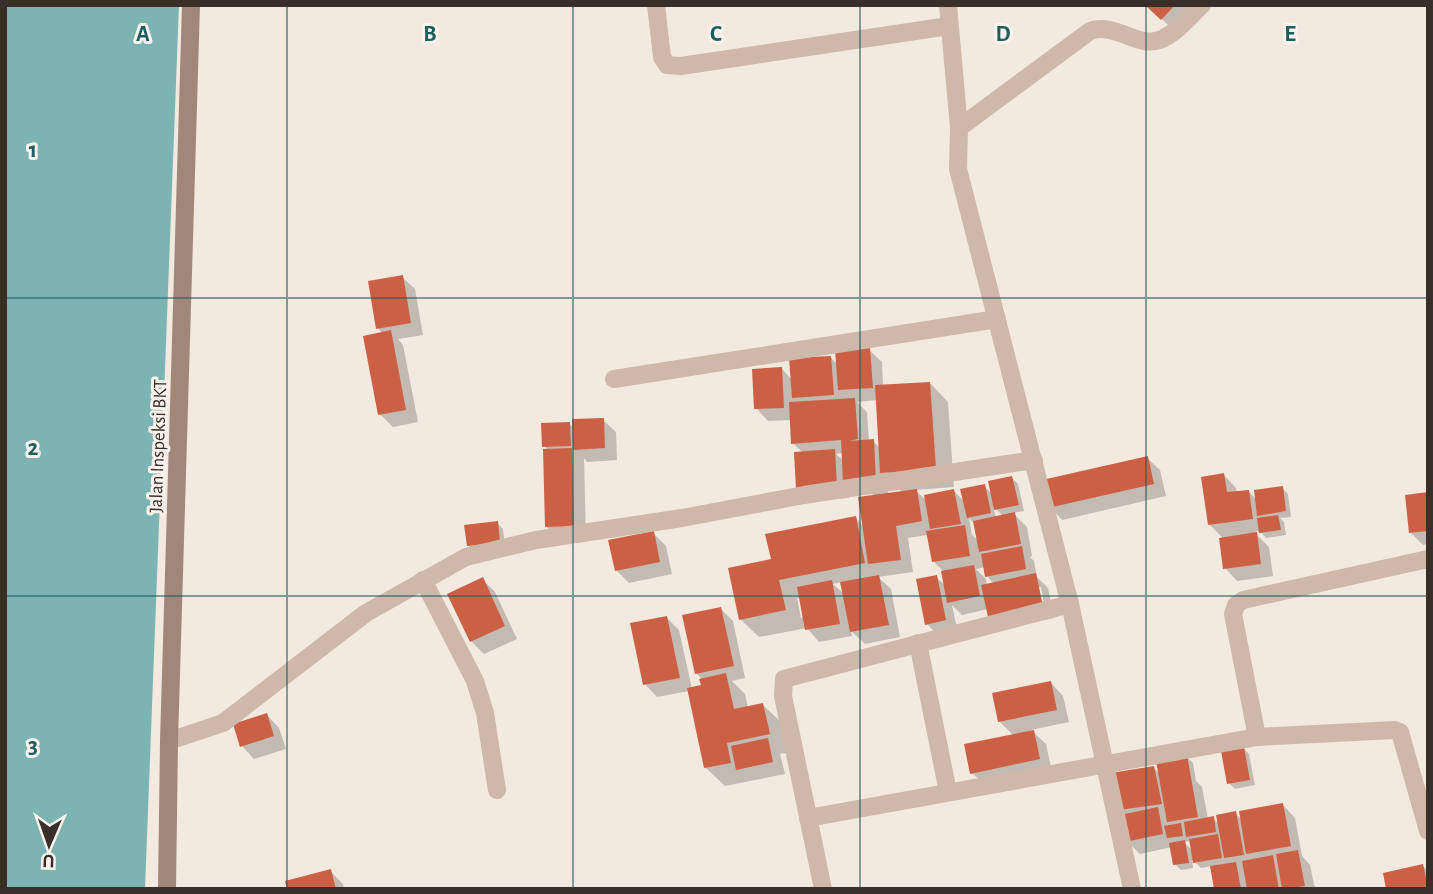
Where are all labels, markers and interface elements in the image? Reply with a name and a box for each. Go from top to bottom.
text: A [136,23,150,46]
text: B [423,23,437,46]
text: C [710,23,722,46]
text: D [995,23,1011,46]
text: E [1284,23,1296,46]
text: 1 [29,139,37,162]
street label: Jalan Inspeksi BKT [147,379,170,513]
text: 2 [28,437,39,460]
text: 3 [28,735,38,758]
north arrow [14,810,84,880]
text: U [42,851,55,870]

